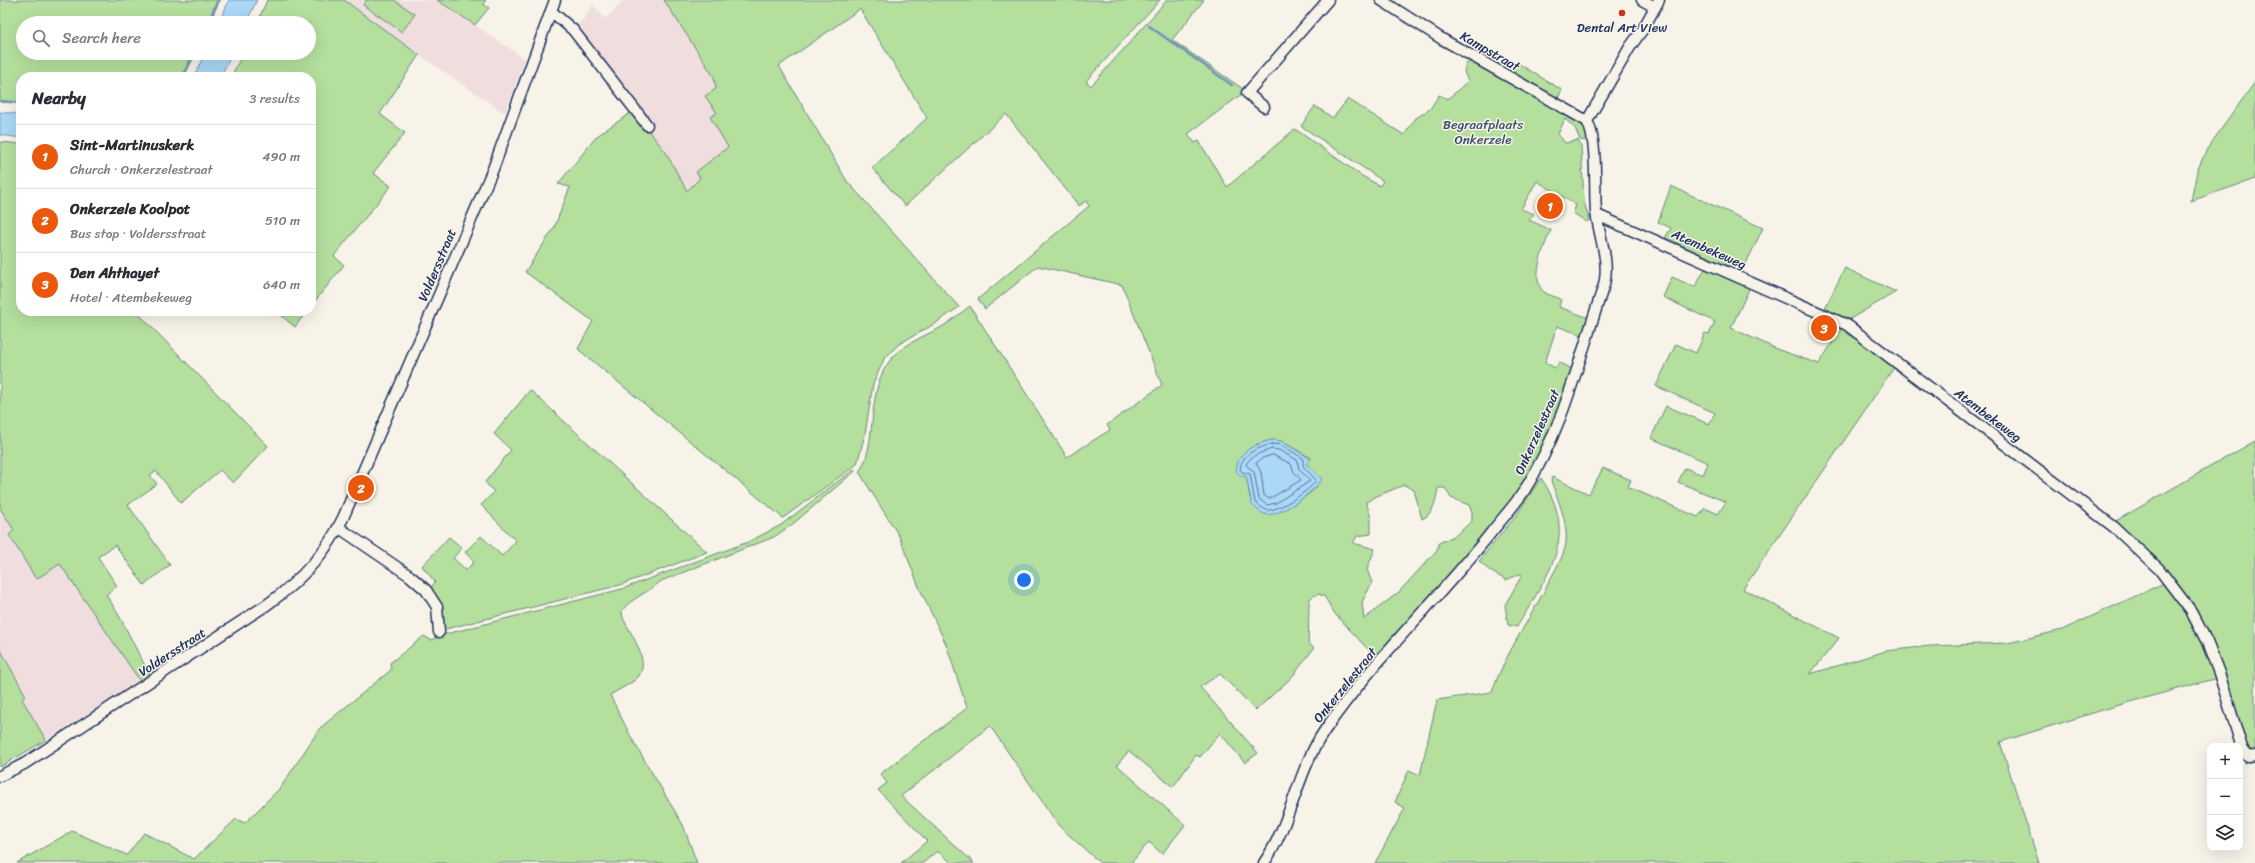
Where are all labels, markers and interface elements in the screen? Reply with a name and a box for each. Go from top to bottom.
marker: Dental Art View [1617,8,1627,18]
search box [16,16,316,60]
place label: Dental Art View [1577,16,1667,39]
text: Search here [62,25,141,51]
street label: Kampstraat [1456,25,1525,78]
icon: search [30,27,52,49]
text: Nearby [32,83,86,113]
text: 3 results [249,87,300,110]
park label: Begraafplaats Onkerzele [1443,113,1524,151]
text: Sint-Martinuskerk [70,132,194,158]
text: 1 [42,145,48,168]
text: 490 m [262,145,300,168]
text: Church · Onkerzelestraat [70,158,213,181]
pin: 1 [1537,191,1563,221]
text: Onkerzele Koolpot [70,196,190,222]
text: 2 [41,209,49,232]
text: 510 m [265,209,300,232]
text: Bus stop · Voldersstraat [70,222,207,245]
street label: Atembekeweg [1667,222,1751,276]
street label: Voldersstraat [411,225,463,305]
text: Den Ahthayet [70,260,159,286]
text: 3 [41,273,49,296]
text: 640 m [263,273,300,296]
text: Hotel · Atembekeweg [70,286,192,309]
pin: 3 [1811,313,1837,343]
street label: Atembekeweg [1948,381,2027,448]
street label: Onkerzelestraat [1508,385,1566,479]
pin: 2 [348,473,374,503]
your location [1014,570,1034,590]
street label: Voldersstraat [133,621,211,683]
street label: Onkerzelestraat [1307,642,1383,728]
map controls [2207,743,2243,851]
button: + [2207,743,2243,779]
button: − [2207,779,2243,815]
button: layers [2207,815,2243,851]

